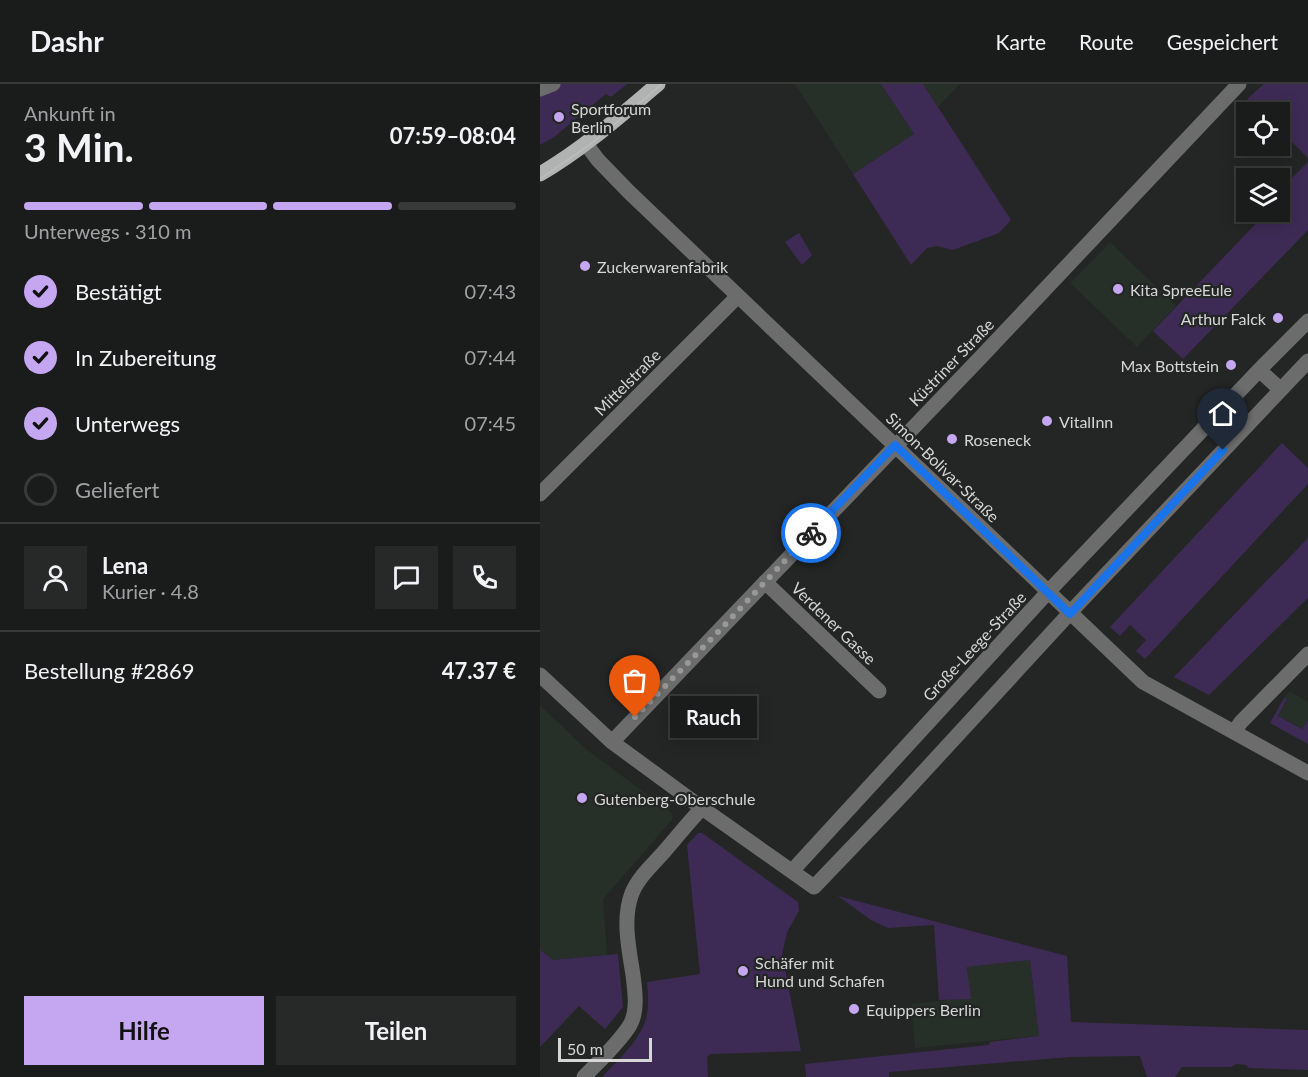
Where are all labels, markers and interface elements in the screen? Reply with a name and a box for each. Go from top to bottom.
text: Dashr [30,24,104,58]
text: Karte [996,29,1046,54]
text: Route [1079,29,1134,54]
text: Gespeichert [1167,29,1278,54]
place label: Sportforum Berlin [571,99,651,136]
text: Ankunft in [24,101,116,125]
map controls [1236,102,1290,222]
button: locate [1236,102,1290,156]
marker: Sportforum Berlin [552,110,566,124]
text: 07:59–08:04 [390,122,516,149]
text: 3 Min. [24,124,134,170]
button: layers [1236,168,1290,222]
text: Unterwegs · 310 m [24,219,191,243]
place label: Zuckerwarenfabrik [597,257,729,276]
marker: Zuckerwarenfabrik [578,259,592,273]
icon: check [24,275,57,308]
text: Bestätigt [75,278,162,305]
text: 07:43 [465,279,516,303]
place label: Kita SpreeEule [1130,280,1232,299]
marker: Kita SpreeEule [1111,282,1125,296]
place label: Arthur Falck [1181,309,1267,328]
marker: Arthur Falck [1271,311,1285,325]
street label: Küstriner Straße [905,314,997,410]
icon: check [24,341,57,374]
text: In Zubereitung [75,344,216,371]
text: 07:44 [465,345,516,369]
street label: Mittelstraße [590,345,664,419]
place label: Max Bottstein [1120,356,1219,375]
marker: Max Bottstein [1224,358,1238,372]
pin [1197,388,1248,450]
icon: home [1206,397,1239,430]
icon: check [24,407,57,440]
street label: Simon-Bolivar-Straße [883,408,1003,526]
text: Unterwegs [75,410,180,437]
text: 07:45 [465,411,516,435]
place label: VitalInn [1059,412,1113,431]
marker: VitalInn [1040,414,1054,428]
place label: Roseneck [964,430,1032,449]
marker: Roseneck [945,432,959,446]
text: Geliefert [75,476,159,503]
courier [781,503,841,563]
icon: bike [795,517,828,550]
button: person [24,546,87,609]
button: chat [375,546,438,609]
button: phone [453,546,516,609]
text: Lena [102,552,148,579]
street label: Verdener Gasse [788,578,880,668]
text: Kurier · 4.8 [102,579,199,603]
street label: Große-Leege-Straße [919,587,1029,705]
pin [609,655,660,717]
text: Bestellung #2869 [24,657,194,684]
text: 47.37 € [442,657,516,684]
icon: bag [618,664,651,697]
callout: Rauch [671,696,758,738]
text: Rauch [686,705,741,729]
place label: Gutenberg-Oberschule [594,789,755,808]
marker: Gutenberg-Oberschule [575,791,589,805]
place label: Schäfer mit Hund und Schafen [755,953,885,990]
marker: Schäfer mit Hund und Schafen [736,964,750,978]
button: Hilfe [24,996,264,1065]
button: Teilen [276,996,516,1065]
place label: Equippers Berlin [866,1000,981,1019]
marker: Equippers Berlin [847,1002,861,1016]
scale bar [558,1035,652,1062]
text: 50 m [567,1039,603,1058]

